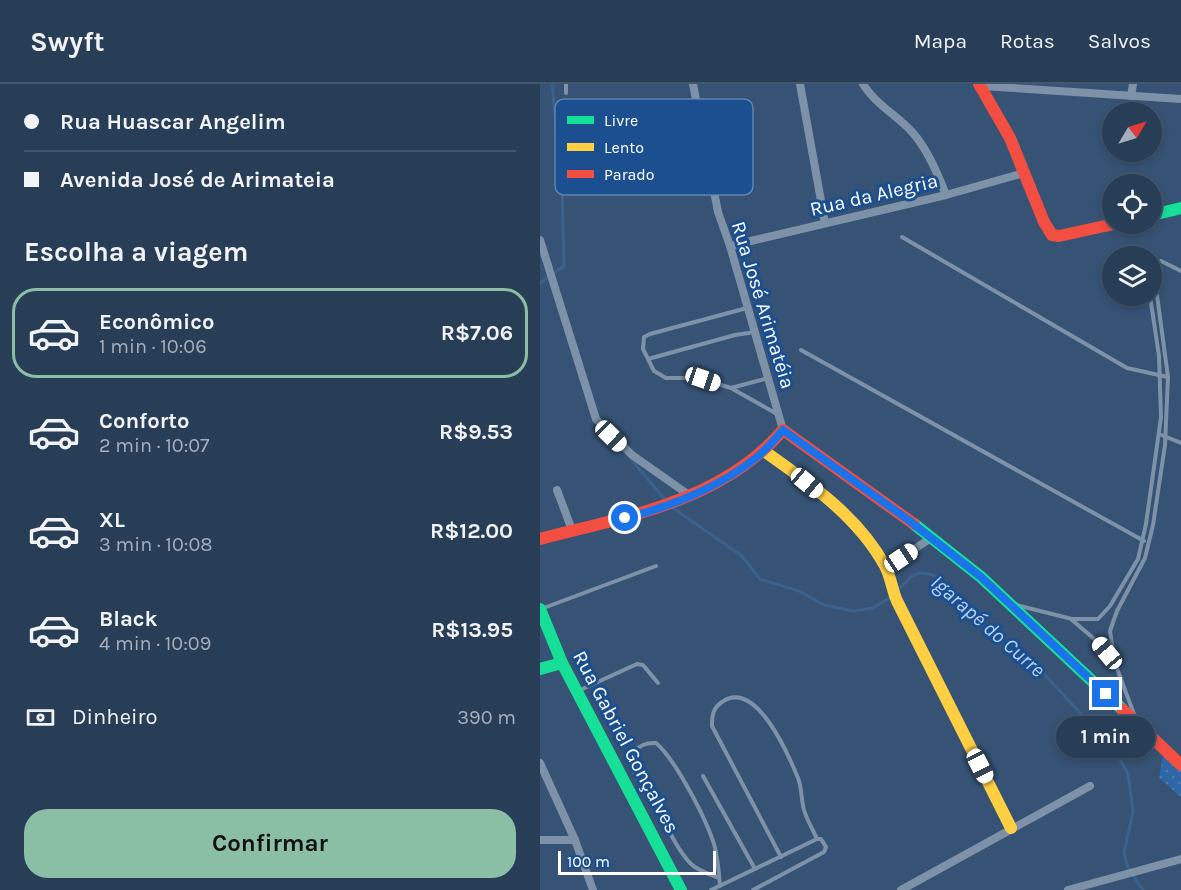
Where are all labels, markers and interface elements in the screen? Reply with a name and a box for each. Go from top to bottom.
text: Swyft [30,25,105,58]
text: Mapa [914,29,967,53]
text: Rotas [1000,29,1055,53]
text: Salvos [1088,29,1151,53]
legend [555,99,753,195]
north arrow [1102,102,1162,162]
map controls [1102,102,1162,306]
text: Rua Huascar Angelim [60,109,286,135]
text: Livre [604,111,638,130]
text: Lento [604,138,644,157]
text: Parado [604,165,654,184]
text: Avenida José de Arimateia [60,167,335,193]
street label: Rua da Alegria [808,169,940,221]
button: locate [1102,174,1162,234]
street label: Rua José Arimatéia [727,219,799,391]
text: Escolha a viagem [24,236,248,268]
button: layers [1102,246,1162,306]
icon: car [27,306,81,360]
text: Econômico [99,309,214,335]
text: R$7.06 [441,320,513,346]
text: 1 min · 10:06 [99,335,207,358]
car [683,365,723,393]
icon: car [27,405,81,459]
text: Conforto [99,408,189,434]
car [592,417,630,455]
text: R$9.53 [439,419,513,445]
text: 2 min · 10:07 [99,434,210,457]
car [787,465,827,501]
icon: car [27,504,81,558]
route start [611,504,638,531]
text: XL [99,507,125,533]
text: R$12.00 [430,518,513,544]
text: 3 min · 10:08 [99,533,213,556]
car [881,540,921,576]
water label: Igarapé do Curre [926,570,1050,682]
icon: car [27,603,81,657]
text: Black [99,606,158,632]
text: R$13.95 [431,617,513,643]
text: 4 min · 10:09 [99,632,211,655]
car [1089,633,1125,673]
street label: Rua Gabriel Gonçalves [568,647,684,837]
route end [1092,680,1119,707]
icon: cash [24,701,57,734]
text: Dinheiro [72,704,157,730]
text: 390 m [457,706,516,729]
callout: 1 min [1056,715,1156,757]
text: 1 min [1080,725,1131,748]
car [964,746,996,786]
button: Confirmar [24,809,516,878]
scale bar [558,848,716,876]
text: 100 m [567,852,610,871]

